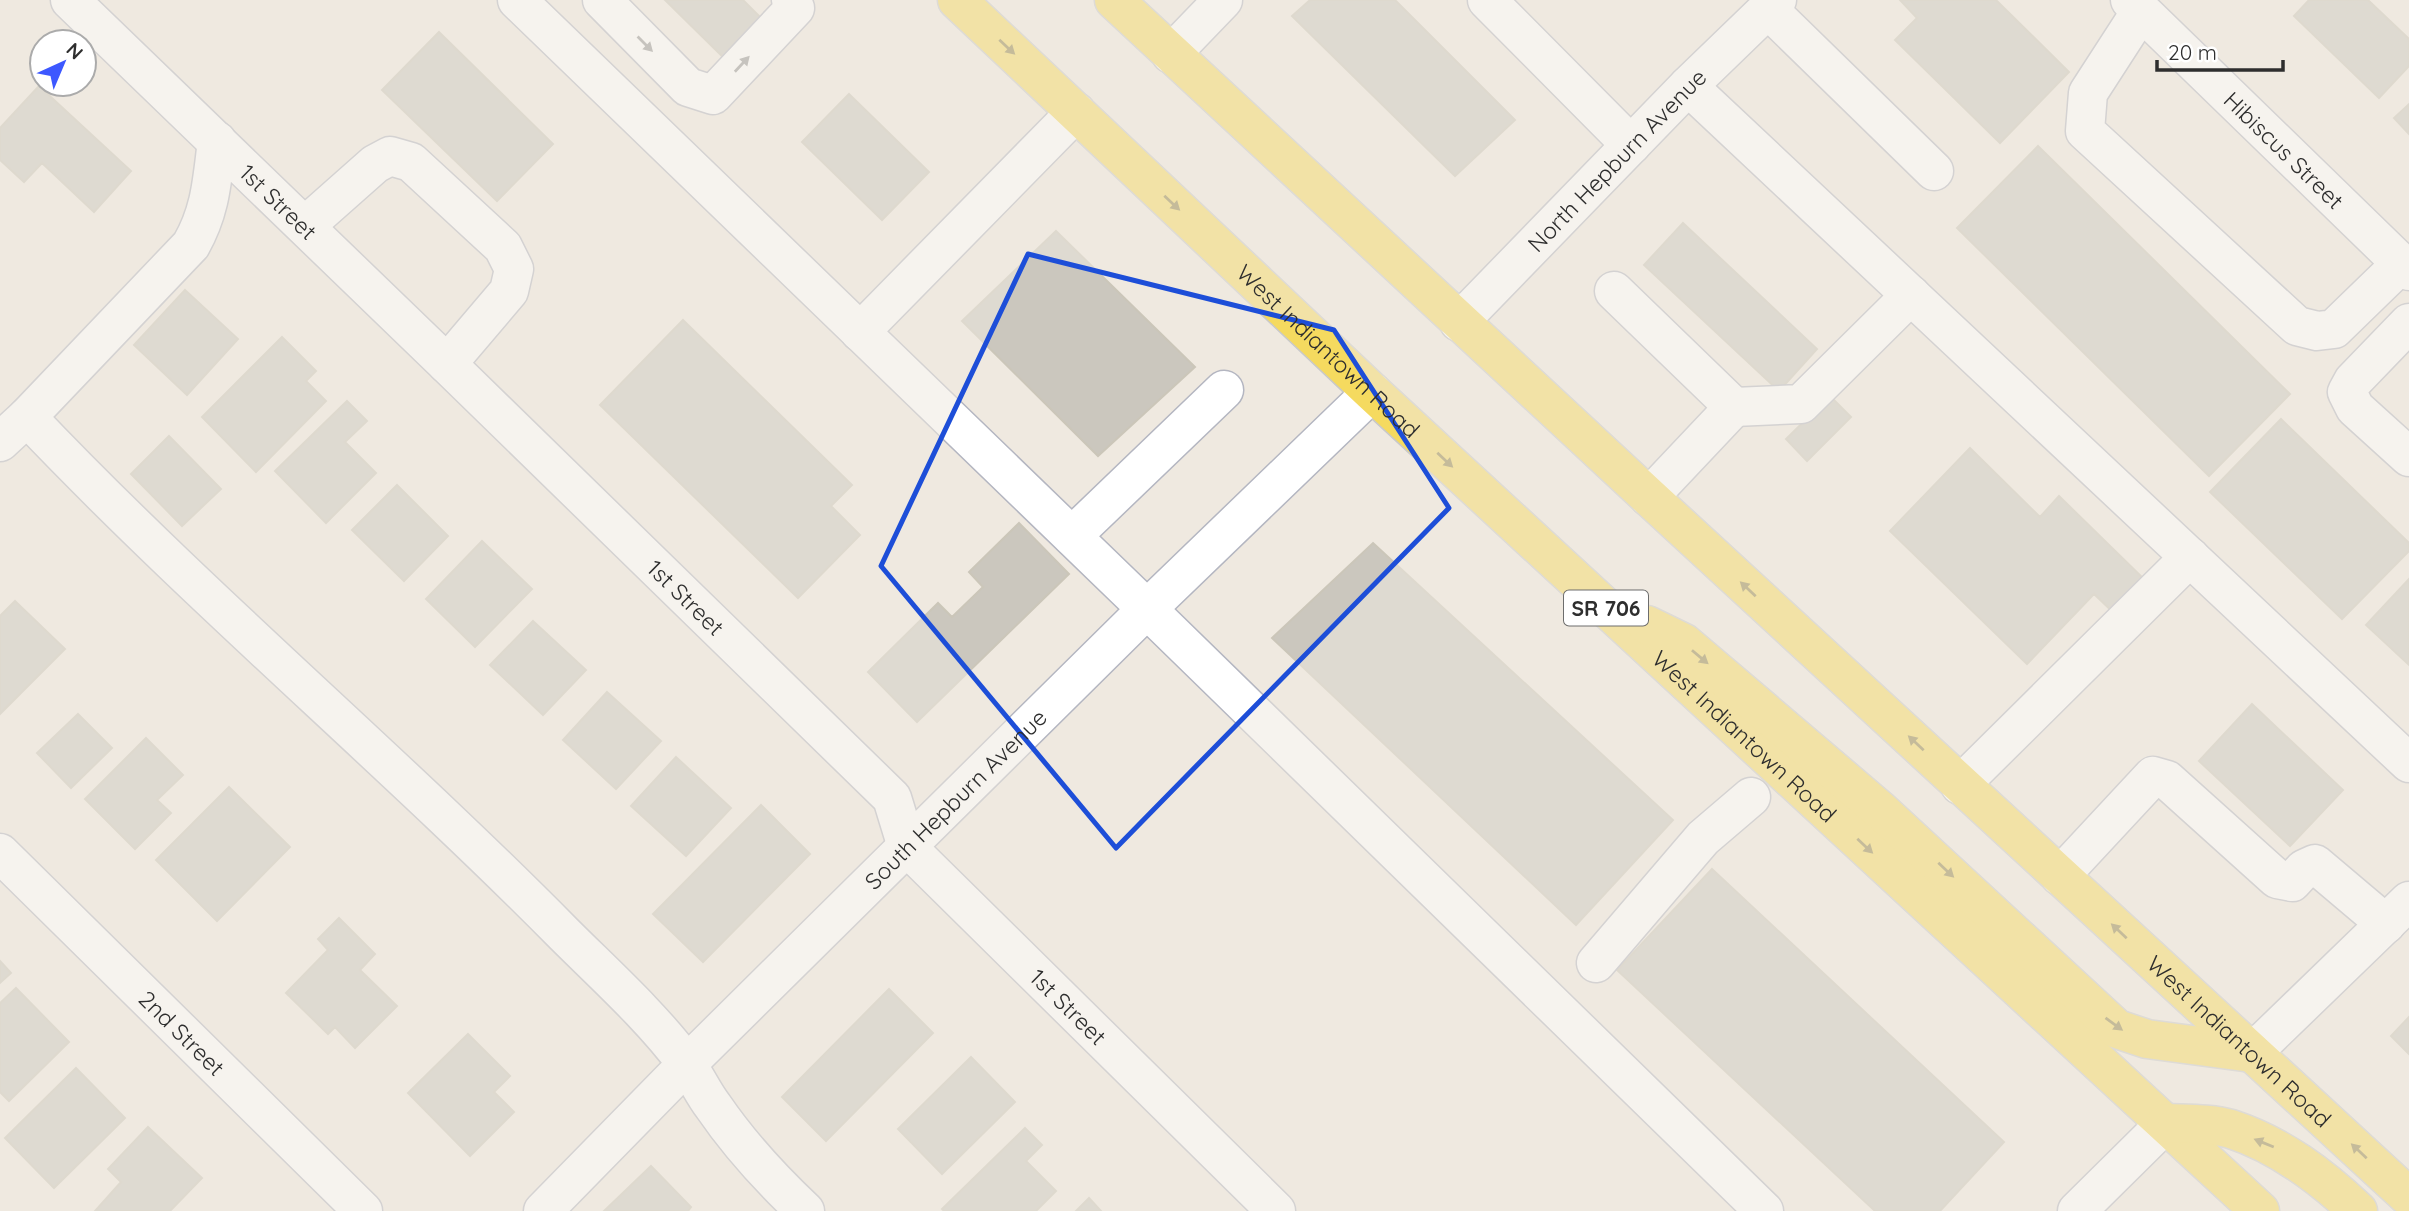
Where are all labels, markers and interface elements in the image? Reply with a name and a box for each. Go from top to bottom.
north arrow [28,28,98,98]
scale bar [2157,28,2283,72]
one-way arrow [636,35,653,52]
text: N [61,37,88,64]
one-way arrow [998,38,1015,54]
text: 20 m [2168,39,2217,65]
one-way arrow [733,56,749,73]
street label: North Hepburn Avenue [1521,62,1712,258]
street label: Hibiscus Street [2218,85,2350,215]
street label: 1st Street [234,158,323,245]
one-way arrow [1163,195,1181,211]
street label: West Indiantown Road [1231,258,1426,444]
one-way arrow [1436,451,1453,467]
street label: 1st Street [641,553,731,641]
one-way arrow [1740,582,1757,598]
road number: SR 706 [1564,590,1648,626]
street label: West Indiantown Road [1647,644,1843,828]
one-way arrow [1691,649,1709,665]
street label: South Hepburn Avenue [858,702,1052,895]
one-way arrow [1908,736,1925,752]
one-way arrow [1856,838,1874,854]
one-way arrow [1937,862,1954,878]
one-way arrow [2111,923,2128,939]
street label: West Indiantown Road [2141,949,2338,1133]
street label: 1st Street [1024,962,1113,1051]
street label: 2nd Street [133,984,231,1082]
one-way arrow [2104,1017,2123,1031]
one-way arrow [2253,1137,2274,1148]
one-way arrow [2350,1143,2368,1159]

